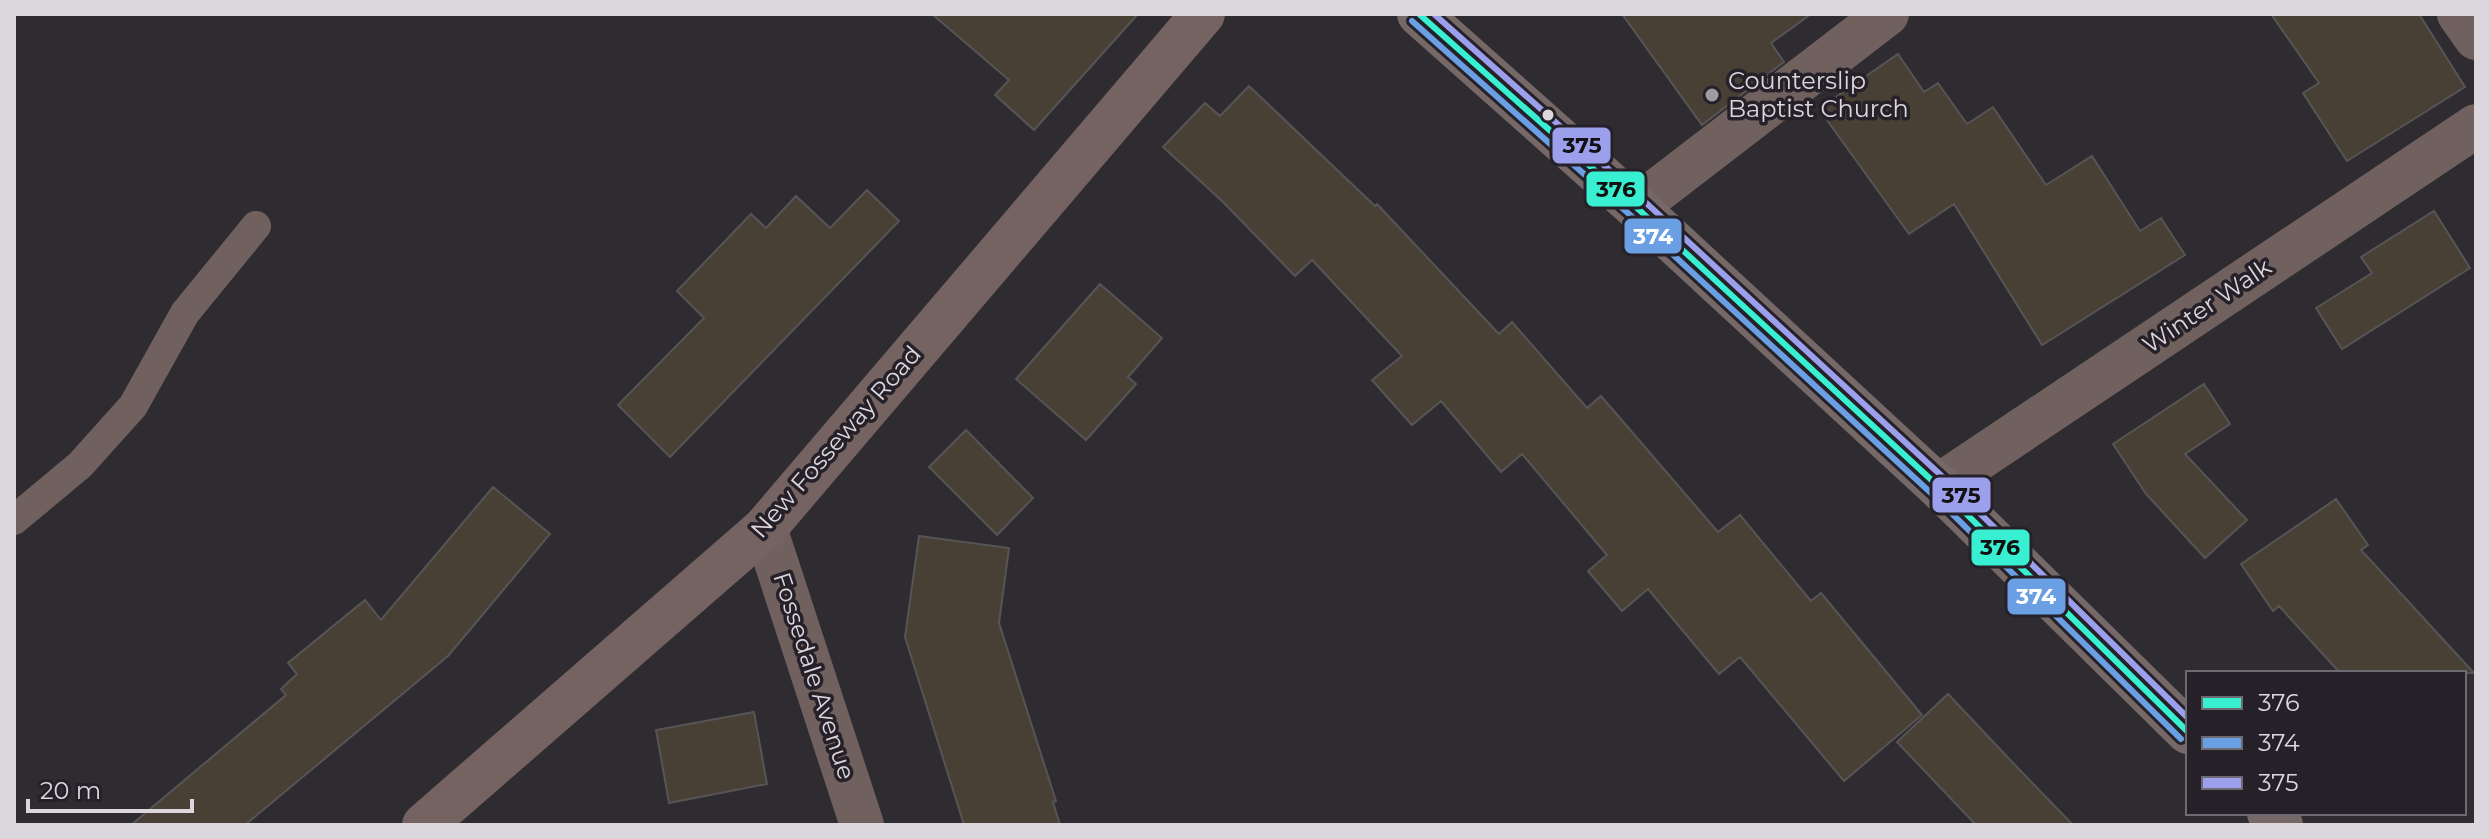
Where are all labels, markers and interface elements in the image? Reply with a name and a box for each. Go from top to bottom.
place label: Counterslip Baptist Church [1728,66,1909,123]
marker: Counterslip Baptist Church [1703,86,1721,104]
unlabelled marker [1540,107,1556,123]
line badge: 375 [1551,126,1612,165]
text: 375 [1561,132,1602,159]
line badge: 376 [1585,170,1646,208]
text: 376 [1595,176,1636,203]
line badge: 374 [1623,217,1683,255]
text: 374 [1632,223,1673,250]
street label: Winter Walk [2137,252,2277,359]
street label: New Fosseway Road [744,340,927,544]
line badge: 375 [1931,476,1992,514]
text: 375 [1940,482,1981,509]
line badge: 376 [1970,528,2031,567]
text: 376 [1979,534,2020,561]
street label: Fossedale Avenue [767,569,862,783]
line badge: 374 [2006,577,2067,616]
text: 374 [2015,583,2056,610]
legend [2186,671,2466,815]
text: 376 [2258,688,2300,717]
text: 374 [2258,728,2300,757]
scale bar [28,763,192,813]
text: 375 [2258,768,2299,797]
text: 20 m [40,776,101,805]

